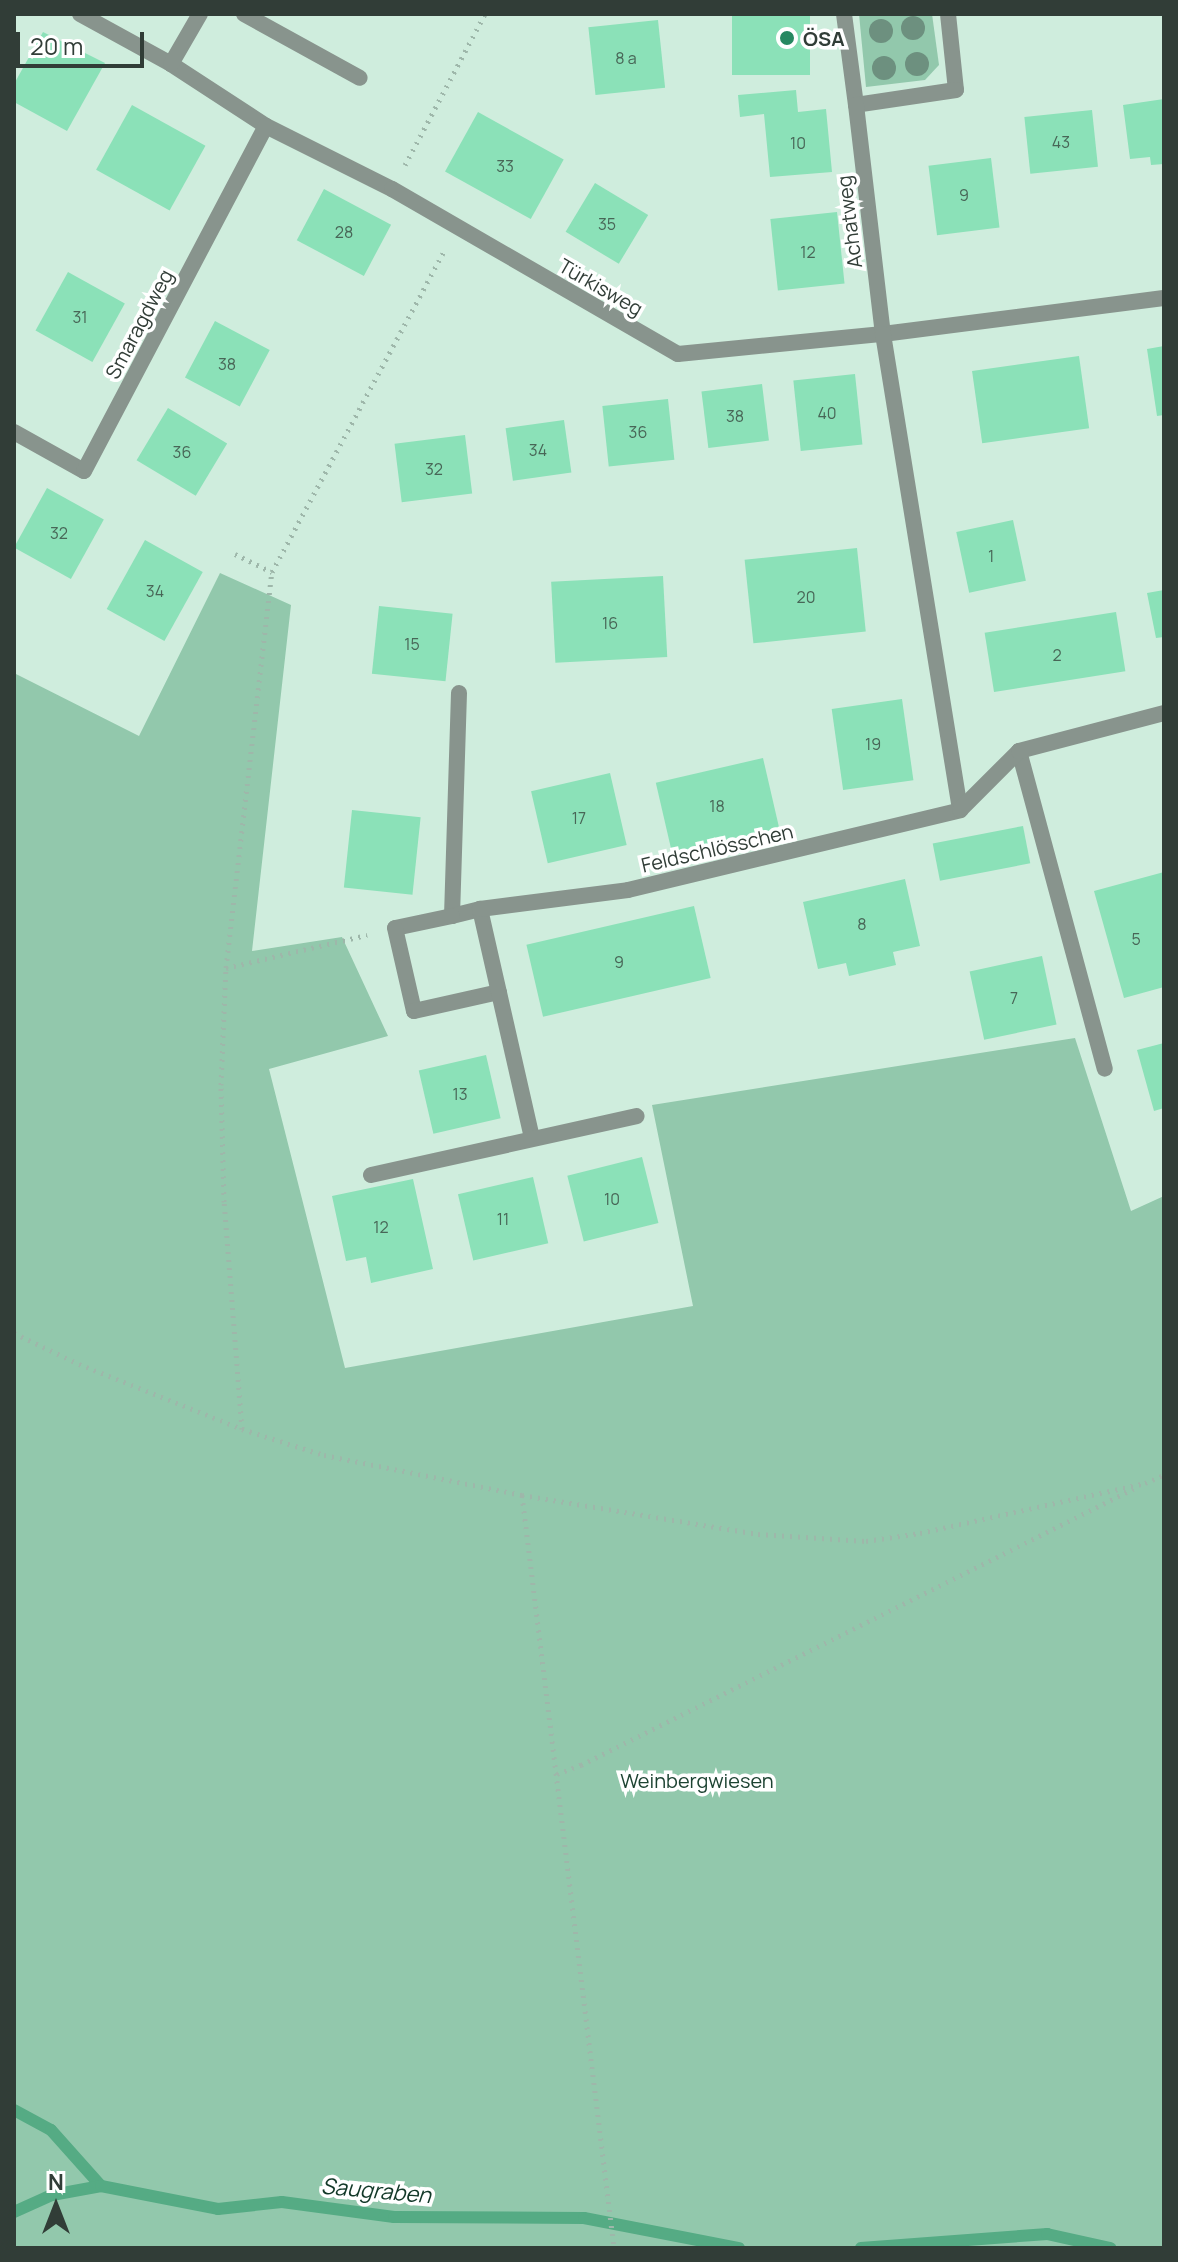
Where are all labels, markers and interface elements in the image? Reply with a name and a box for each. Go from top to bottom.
scale bar [20,16,148,66]
place label: ÖSA [803,26,845,50]
text: 20 m [30,29,83,62]
marker: ÖSA [778,29,796,47]
house number: 8 a [615,48,637,68]
house number: 43 [1052,132,1070,152]
house number: 10 [790,133,806,153]
house number: 33 [496,156,514,176]
street label: Achatweg [831,174,867,270]
house number: 9 [959,185,969,205]
house number: 35 [598,214,616,234]
house number: 28 [335,222,353,242]
house number: 12 [800,242,816,262]
street label: Türkisweg [555,253,647,321]
street label: Smaragdweg [100,265,178,383]
house number: 31 [72,307,88,327]
house number: 38 [218,354,236,374]
house number: 40 [817,403,837,423]
house number: 38 [726,406,744,426]
house number: 36 [629,422,647,442]
house number: 34 [529,440,547,460]
house number: 36 [173,442,191,462]
house number: 32 [425,459,443,479]
house number: 32 [50,523,68,543]
house number: 1 [988,546,994,566]
house number: 34 [146,581,164,601]
house number: 20 [797,587,815,607]
house number: 16 [602,613,618,633]
house number: 15 [404,634,420,654]
house number: 2 [1052,645,1062,665]
house number: 19 [865,734,881,754]
house number: 18 [709,796,725,816]
house number: 17 [572,808,586,828]
street label: Feldschlösschen [639,819,795,877]
house number: 8 [857,914,867,934]
house number: 5 [1131,929,1141,949]
house number: 9 [614,952,624,972]
house number: 7 [1010,988,1018,1008]
house number: 13 [452,1084,468,1104]
house number: 10 [604,1189,620,1209]
house number: 11 [497,1209,509,1229]
house number: 12 [373,1217,389,1237]
park label: Weinbergwiesen [620,1768,774,1792]
north arrow [16,2166,96,2246]
text: N [48,2167,64,2197]
water label: Saugraben [320,2173,432,2209]

